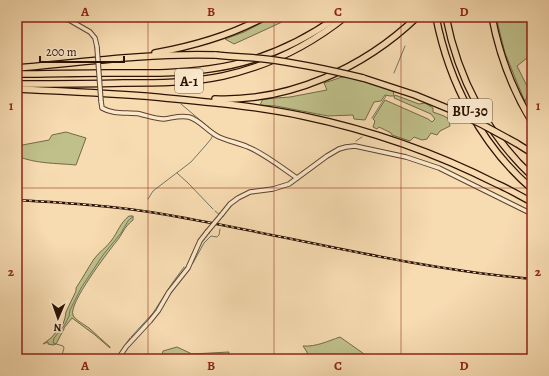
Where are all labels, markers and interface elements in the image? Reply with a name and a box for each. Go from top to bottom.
text: A [80,3,90,20]
text: B [207,3,215,20]
text: C [334,3,342,20]
text: D [459,3,469,20]
scale bar [40,38,124,64]
text: 200 m [46,44,77,60]
road number: A-1 [175,69,203,93]
text: 1 [9,97,14,114]
text: 1 [536,97,541,114]
road number: BU-30 [448,99,492,123]
text: 2 [8,263,15,280]
text: 2 [535,263,542,280]
north arrow [38,298,78,338]
text: N [53,320,62,335]
text: A [80,357,90,374]
text: B [207,357,215,374]
text: C [334,357,342,374]
text: D [459,357,469,374]

